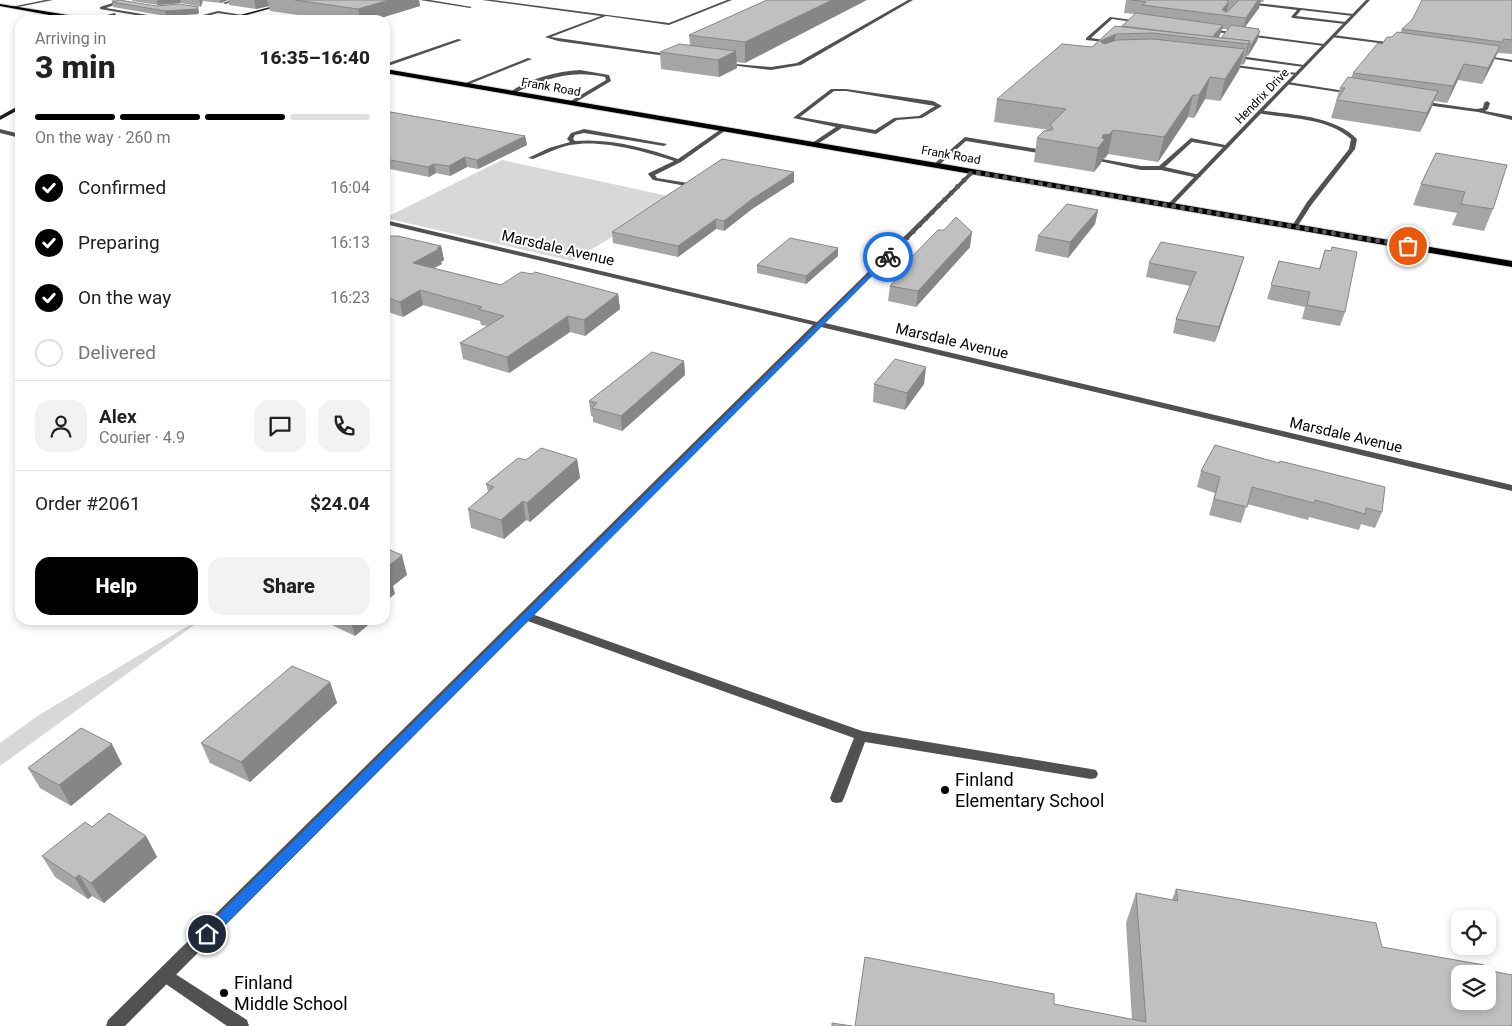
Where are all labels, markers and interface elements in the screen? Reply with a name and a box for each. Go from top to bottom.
text: Arriving in [35,29,106,48]
text: 16:35–16:40 [259,46,370,69]
text: 3 min [35,48,116,86]
street label: Hendrix Drive [1232,66,1292,126]
street label: Frank Road [520,75,582,99]
text: On the way · 260 m [35,128,171,147]
street label: Frank Road [920,143,982,167]
icon: check [35,174,63,202]
text: Confirmed [78,176,166,199]
text: 16:04 [330,178,370,197]
pin [1387,225,1429,267]
street label: Marsdale Avenue [500,226,616,270]
icon: check [35,229,63,257]
text: Preparing [78,231,160,254]
courier [863,232,913,282]
icon: bag [1394,232,1422,260]
text: 16:13 [330,233,370,252]
icon: bike [874,243,902,271]
icon: check [35,284,63,312]
text: On the way [78,286,171,309]
text: 16:23 [330,288,370,307]
street label: Marsdale Avenue [894,319,1010,363]
text: Delivered [78,341,156,364]
button: person [35,400,87,452]
button: chat [254,400,306,452]
button: phone [318,400,370,452]
text: Alex [99,405,137,428]
street label: Marsdale Avenue [1288,413,1404,457]
text: Courier · 4.9 [99,428,185,447]
text: Order #2061 [35,492,141,515]
text: $24.04 [310,492,370,515]
button: Help [35,557,198,615]
button: Share [208,557,370,615]
place label: Finland Elementary School [955,769,1104,811]
marker: Finland Elementary School [939,784,951,796]
map controls [1451,910,1496,1010]
button: locate [1451,910,1496,955]
pin [186,913,228,955]
icon: home [193,920,221,948]
button: layers [1451,965,1496,1010]
place label: Finland Middle School [234,972,348,1014]
marker: Finland Middle School [218,987,230,999]

